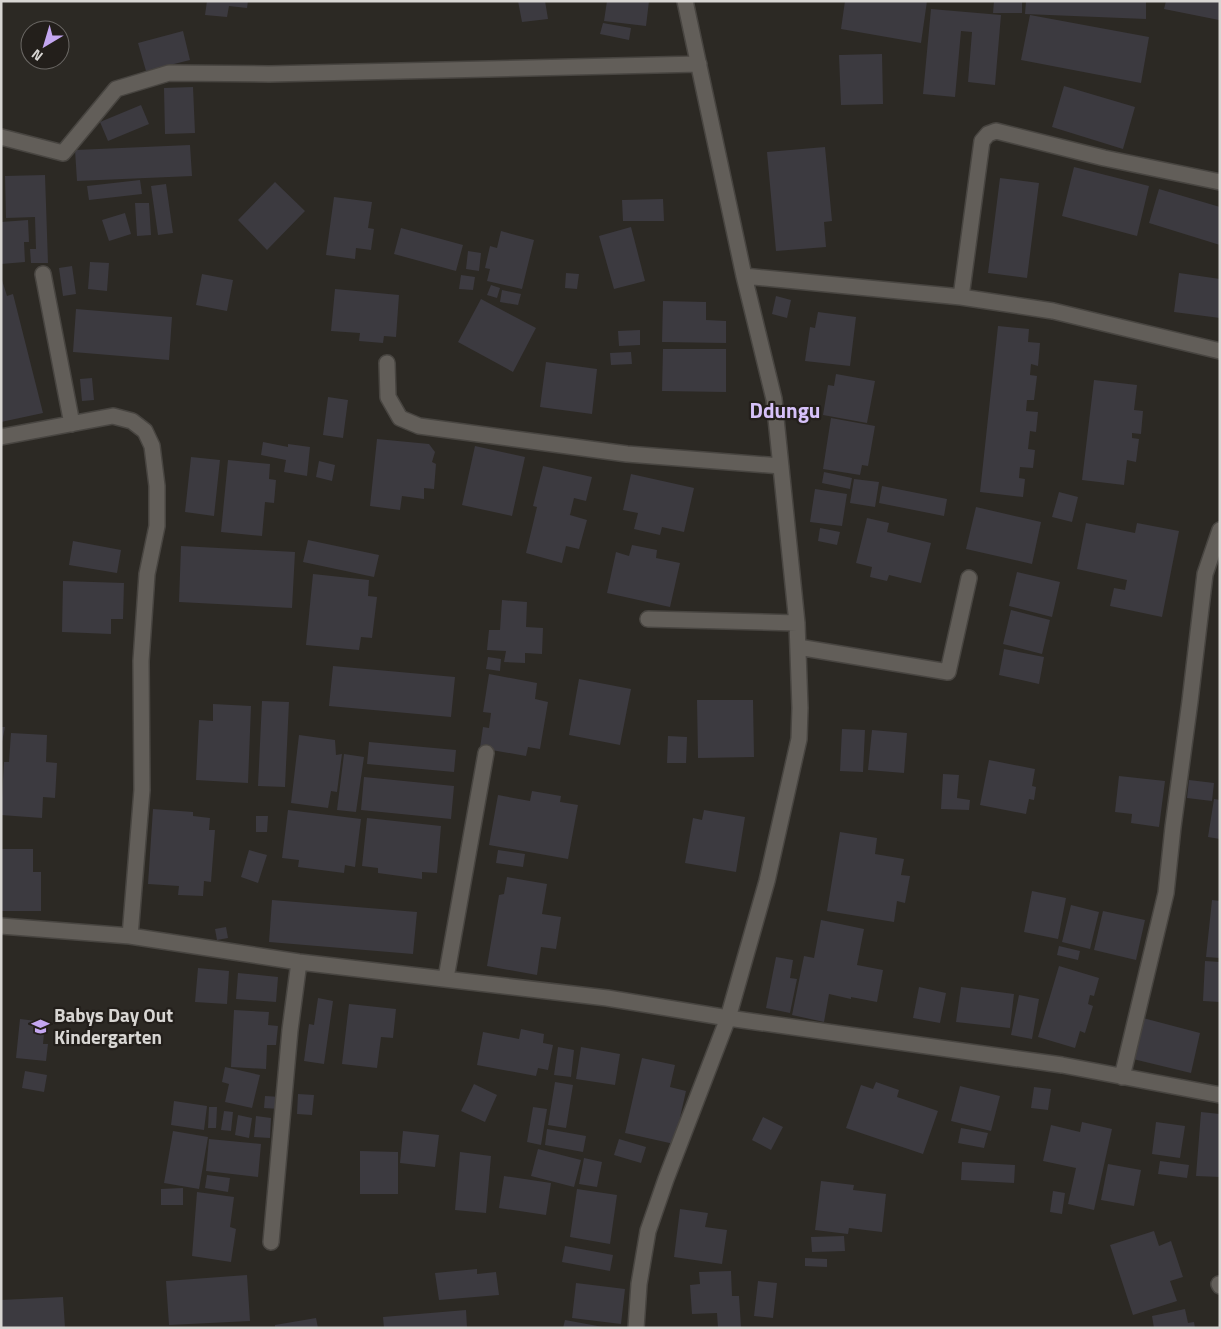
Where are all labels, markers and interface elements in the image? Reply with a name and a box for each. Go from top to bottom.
north arrow [20,20,70,70]
text: N [26,44,47,67]
district label: Ddungu [750,394,820,426]
place label: Babys Day Out Kindergarten [54,1000,173,1051]
school or university icon: Babys Day Out Kindergarten [30,1016,50,1036]

